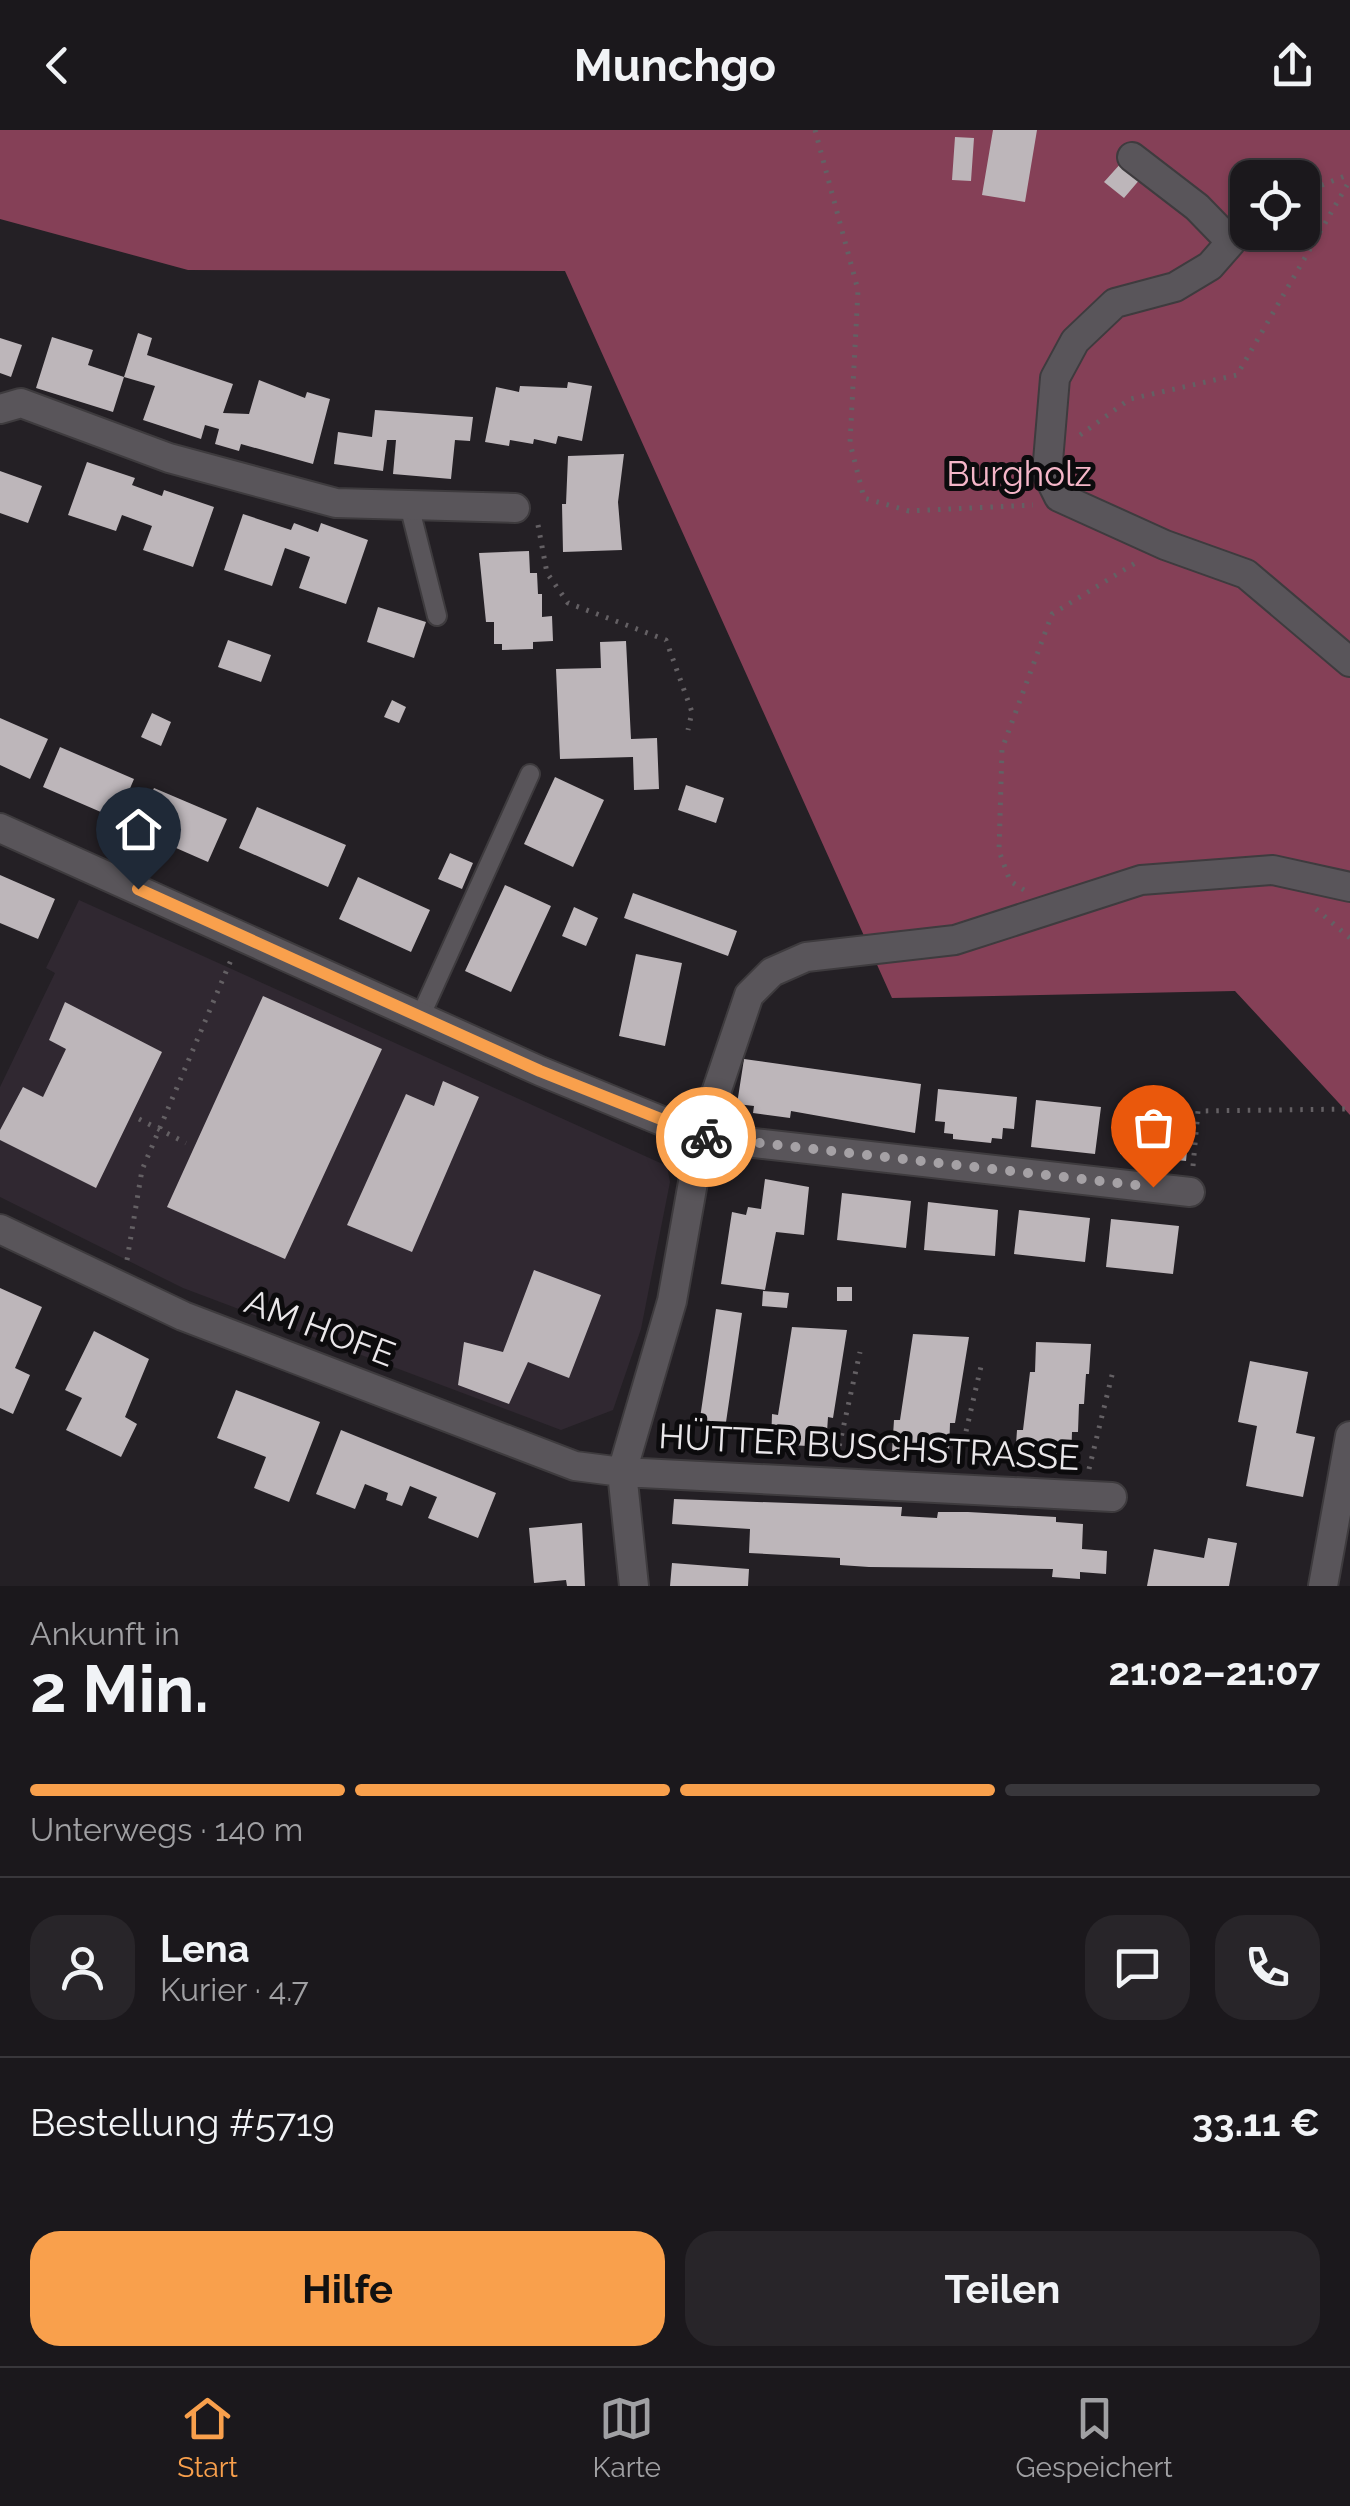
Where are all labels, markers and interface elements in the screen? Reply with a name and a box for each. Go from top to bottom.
icon: back [30,38,85,93]
icon: share [1265,38,1320,93]
text: Munchgo [574,39,776,92]
map controls [1230,160,1320,250]
button: locate [1230,160,1320,250]
park label: Burgholz [946,453,1092,494]
pin [96,787,181,890]
icon: home [111,802,166,857]
pin [1111,1085,1196,1188]
courier [656,1087,756,1187]
icon: bag [1126,1100,1181,1155]
icon: bike [679,1110,734,1165]
street label: AM HOFE [239,1280,401,1375]
street label: HÜTTER BUSCHSTRASSE [658,1415,1080,1478]
text: Ankunft in [30,1615,180,1652]
text: 21:02–21:07 [1108,1649,1320,1694]
text: 2 Min. [30,1651,209,1727]
text: Unterwegs · 140 m [30,1811,303,1848]
button: person [30,1915,135,2020]
button: chat [1085,1915,1190,2020]
button: phone [1215,1915,1320,2020]
text: Lena [160,1926,250,1971]
text: Kurier · 4.7 [160,1971,309,2008]
text: Bestellung #5719 [30,2100,335,2145]
text: 33.11 € [1192,2100,1320,2145]
button: Hilfe [30,2231,665,2346]
button: Teilen [685,2231,1320,2346]
tab: Start [177,2391,238,2484]
tab: Karte [592,2391,661,2484]
tab: Gespeichert [1016,2391,1173,2484]

